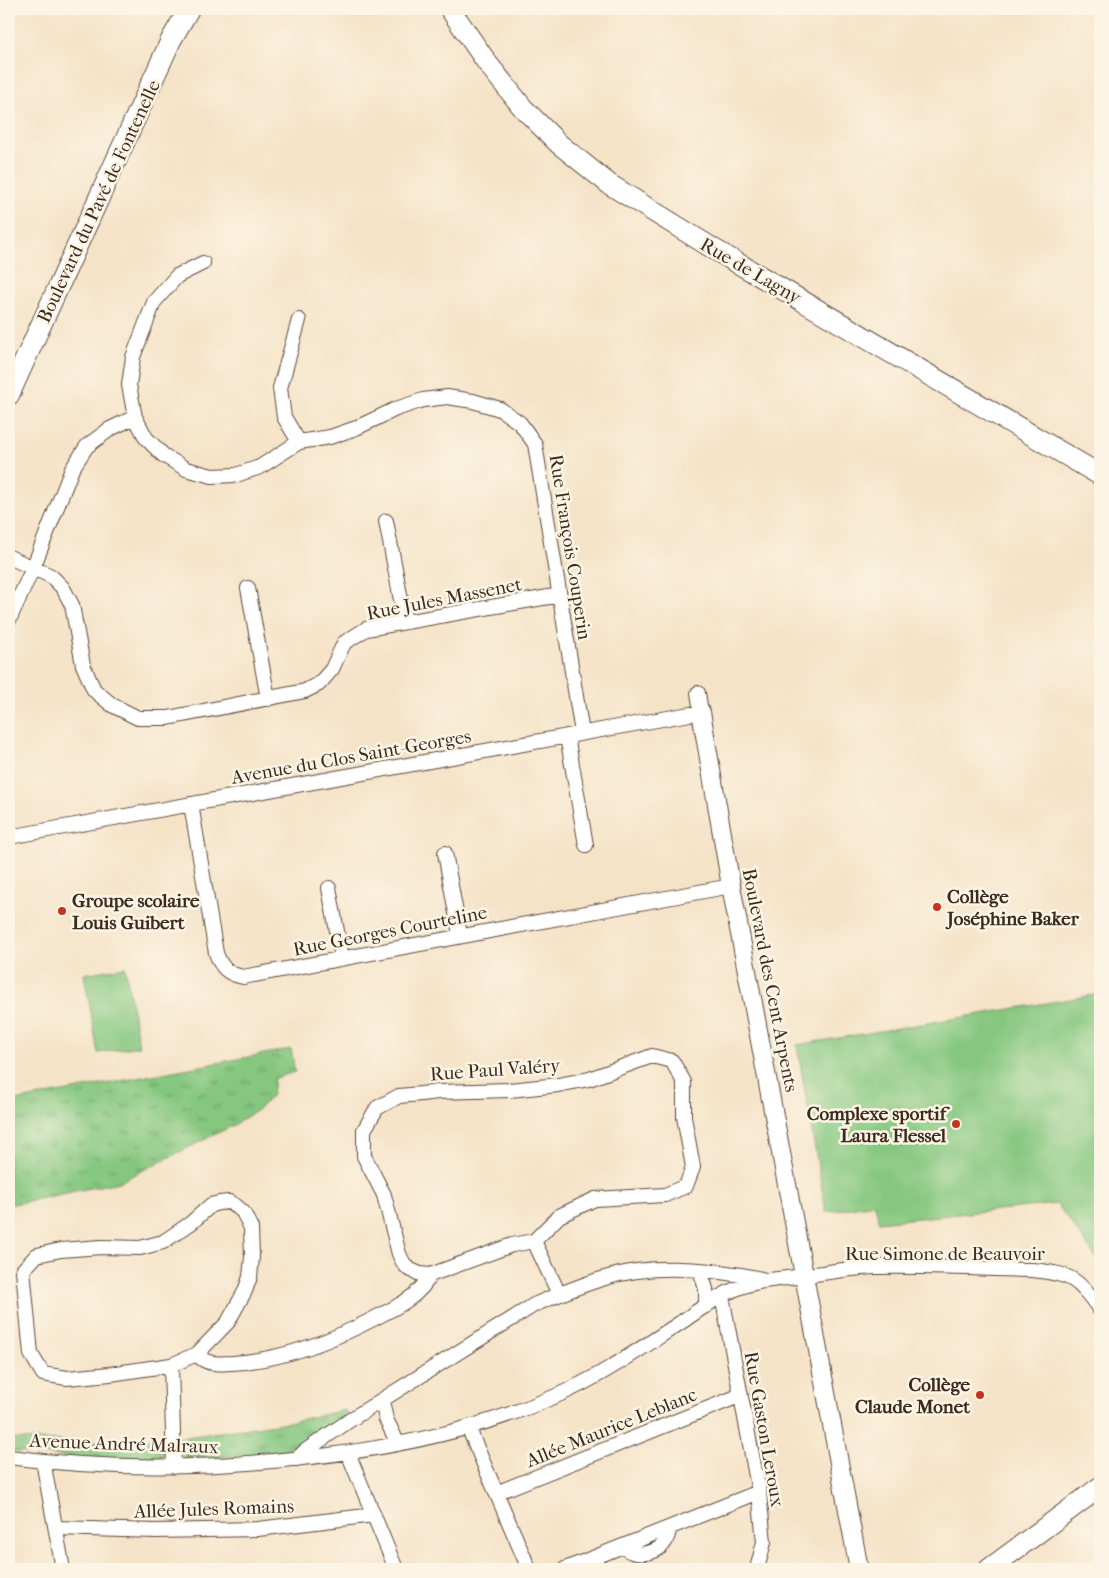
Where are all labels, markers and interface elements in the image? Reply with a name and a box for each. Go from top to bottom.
street label: Boulevard du Pavé de Fontenelle [33,77,165,326]
street label: Rue de Lagny [696,233,805,309]
street label: Rue François Couperin [544,453,596,642]
street label: Rue Jules Massenet [365,573,524,625]
street label: Avenue du Clos Saint-Georges [229,725,473,789]
street label: Boulevard des Cent Arpents [738,867,803,1094]
place label: Collège Joséphine Baker [945,886,1080,930]
place label: Groupe scolaire Louis Guibert [72,890,200,934]
street label: Rue Georges Courteline [291,901,489,961]
marker: Collège Joséphine Baker [931,901,943,913]
marker: Groupe scolaire Louis Guibert [56,905,68,917]
street label: Rue Paul Valéry [429,1054,562,1086]
place label: Complexe sportif Laura Flessel [807,1103,951,1147]
marker: Complexe sportif Laura Flessel [950,1118,962,1130]
street label: Rue Simone de Beauvoir [845,1243,1046,1265]
street label: Rue Gaston Leroux [740,1350,789,1509]
place label: Collège Claude Monet [855,1374,971,1418]
street label: Allée Maurice Leblanc [522,1384,700,1473]
marker: Collège Claude Monet [974,1389,986,1401]
street label: Avenue André Malraux [28,1430,219,1458]
street label: Allée Jules Romains [133,1495,294,1523]

